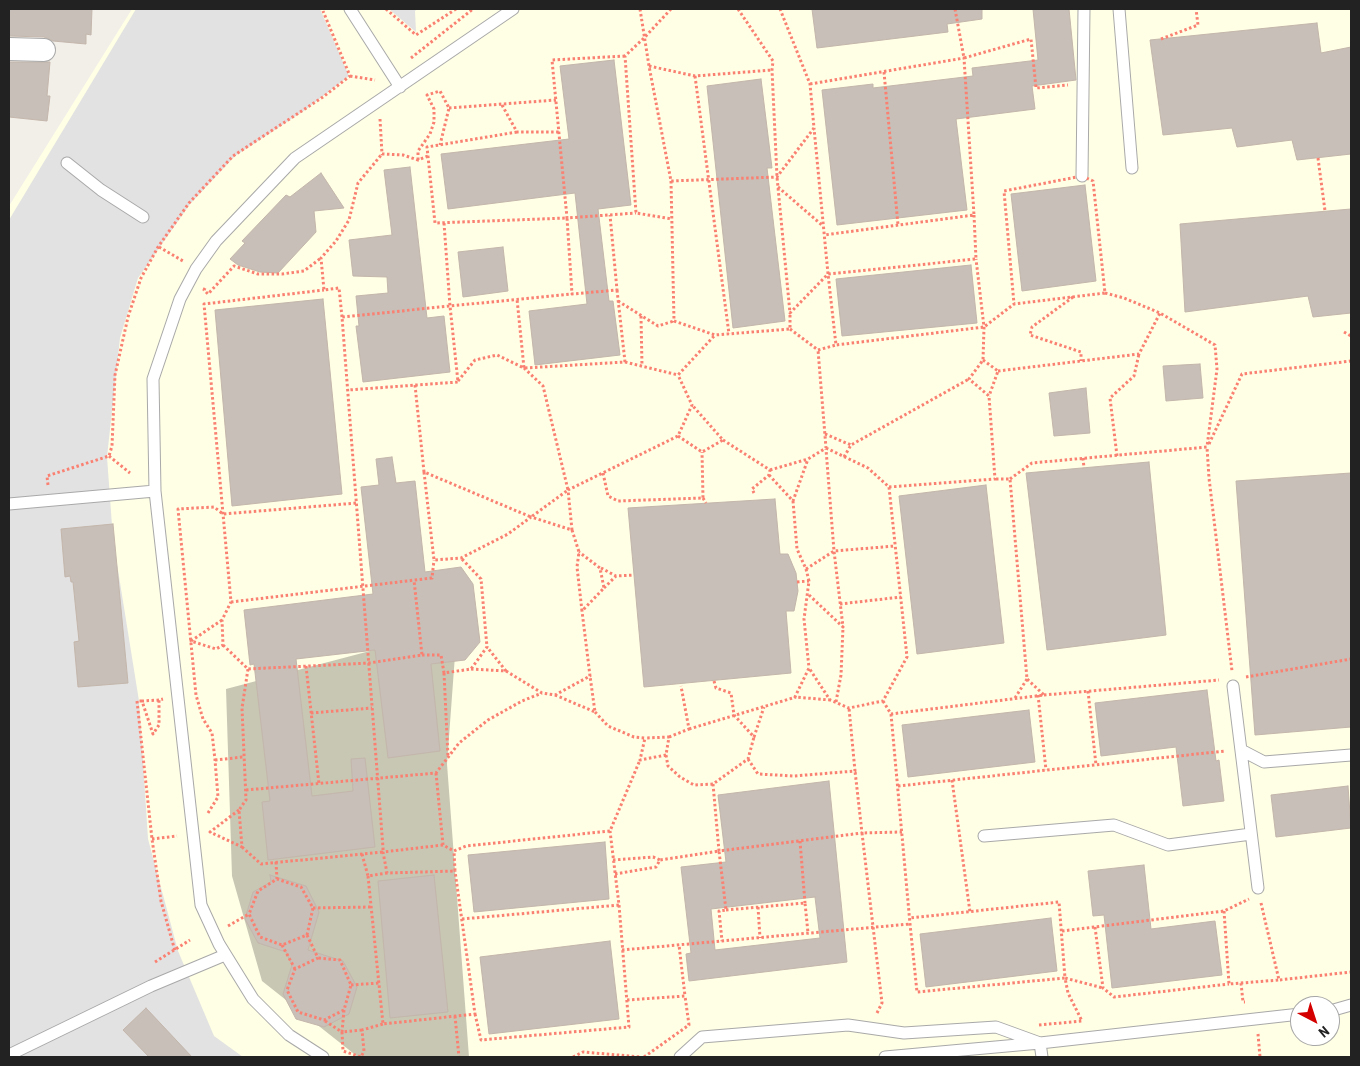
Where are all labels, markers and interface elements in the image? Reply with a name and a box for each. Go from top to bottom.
north arrow [1290,996,1340,1046]
text: N [1316,1023,1332,1041]

